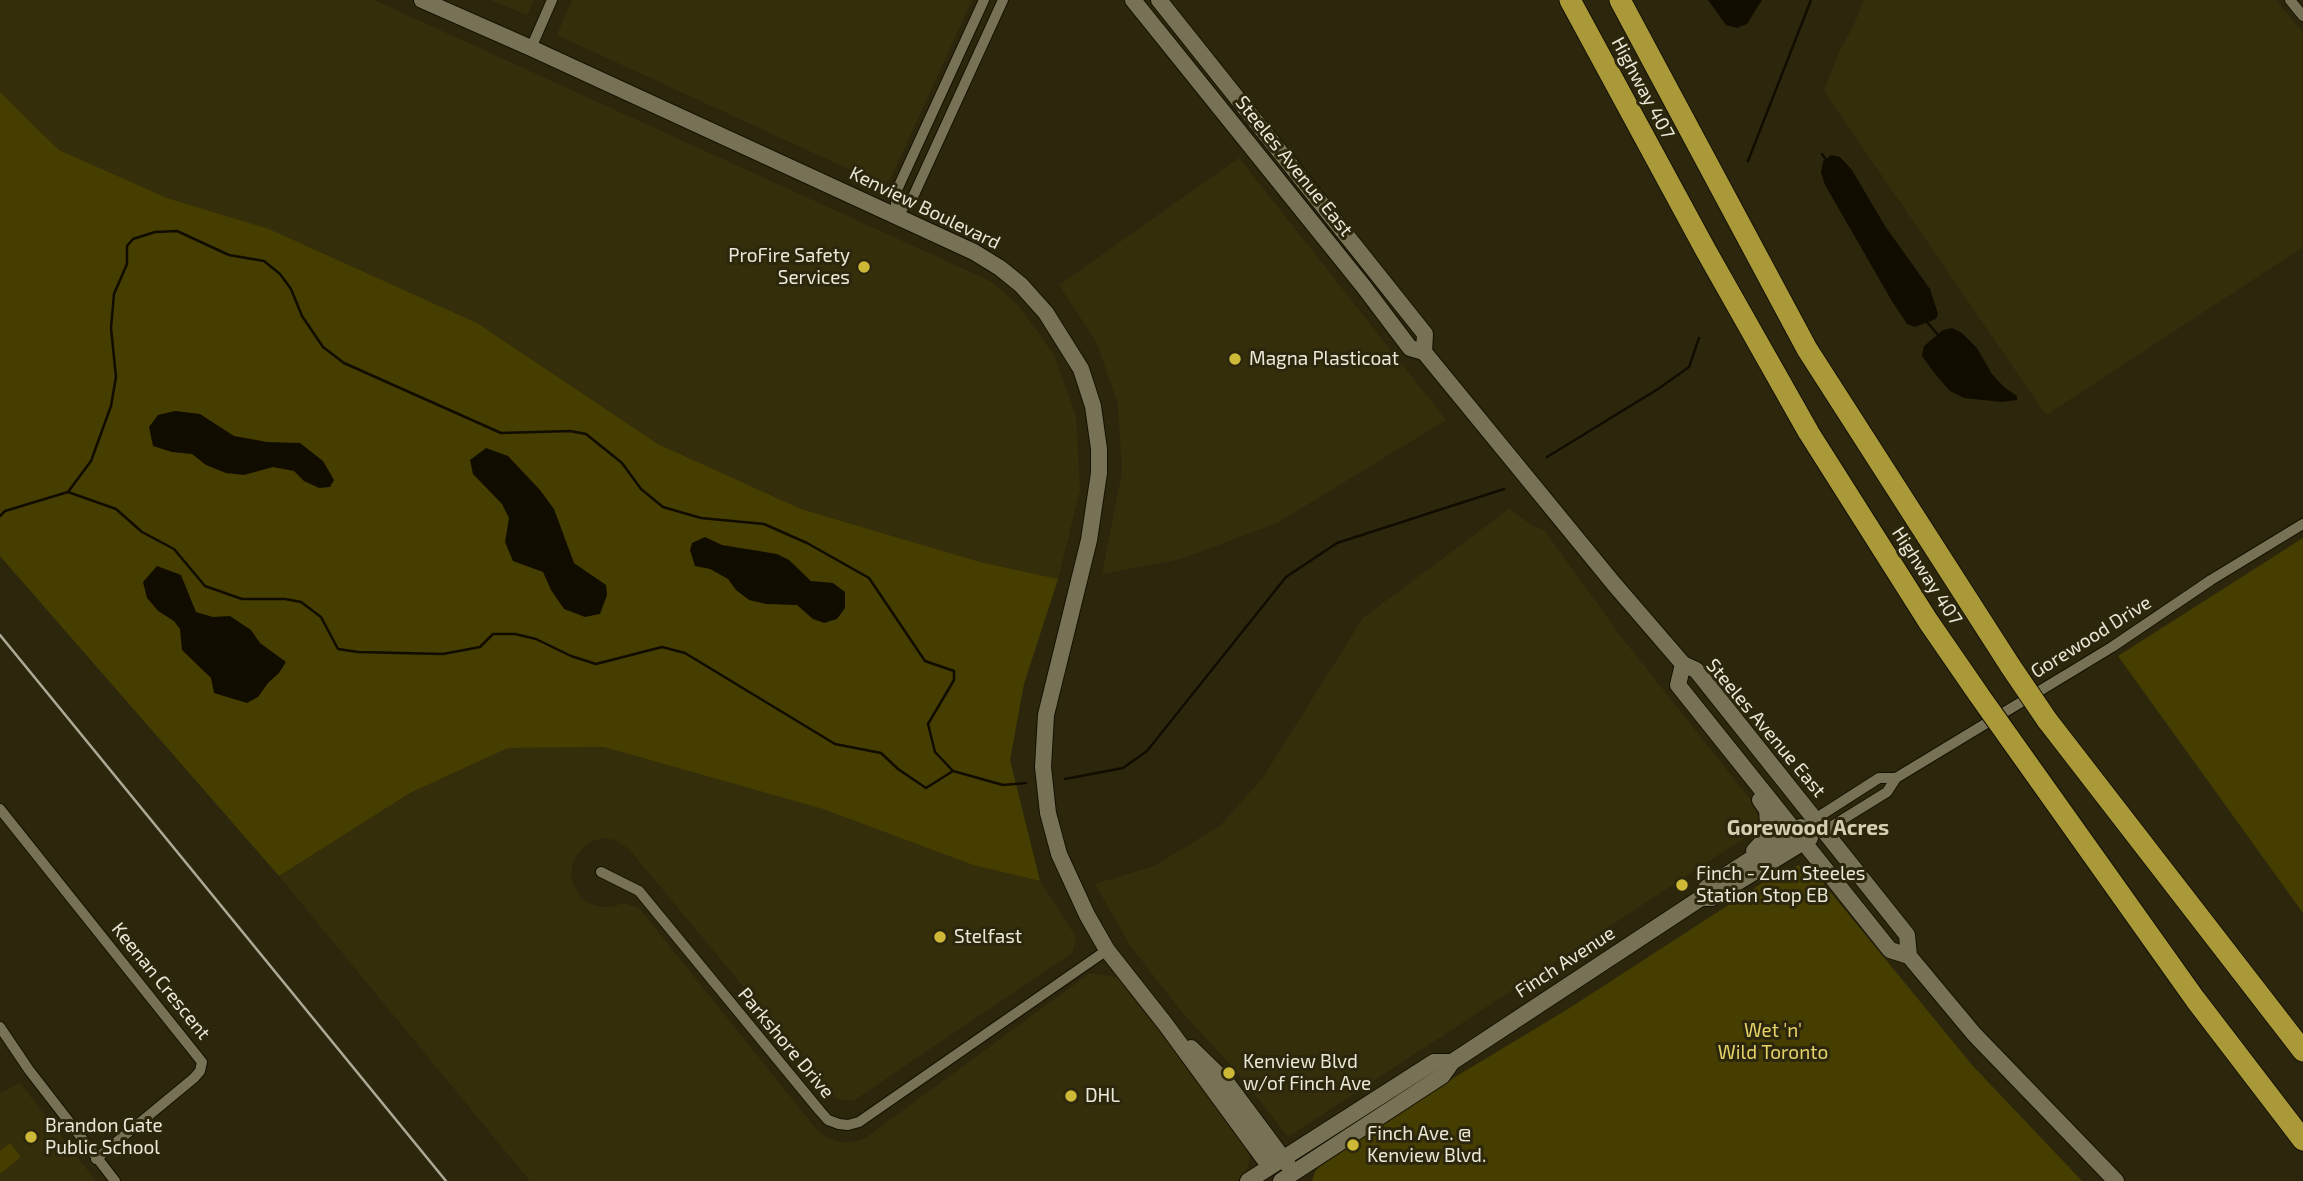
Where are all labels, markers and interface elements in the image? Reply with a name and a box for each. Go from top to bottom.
street label: Highway 407 [1607,33,1679,143]
street label: Steeles Avenue East [1230,91,1358,241]
street label: Kenview Boulevard [846,162,1004,254]
place label: ProFire Safety Services [728,245,850,289]
marker: ProFire Safety Services [856,259,872,275]
place label: Magna Plasticoat [1249,348,1399,370]
marker: Magna Plasticoat [1227,351,1243,367]
street label: Highway 407 [1887,523,1967,629]
street label: Gorewood Drive [2027,591,2155,683]
street label: Steeles Avenue East [1701,654,1831,802]
district label: Gorewood Acres [1727,815,1889,841]
place label: Finch - Zum Steeles Station Stop EB [1696,863,1865,907]
marker: Finch - Zum Steeles Station Stop EB [1674,877,1690,893]
street label: Keenan Crescent [107,918,215,1044]
street label: Finch Avenue [1511,921,1619,1003]
place label: Stelfast [954,926,1022,948]
marker: Stelfast [932,929,948,945]
street label: Parkshore Drive [733,983,839,1103]
park label: Wet 'n' Wild Toronto [1718,1020,1828,1064]
place label: Kenview Blvd w/of Finch Ave [1243,1051,1371,1095]
marker: Kenview Blvd w/of Finch Ave [1221,1065,1237,1081]
place label: DHL [1085,1085,1120,1107]
marker: DHL [1063,1088,1079,1104]
place label: Brandon Gate Public School [45,1115,163,1159]
place label: Finch Ave. @ Kenview Blvd. [1367,1123,1486,1167]
marker: Brandon Gate Public School [23,1129,39,1145]
marker: Finch Ave. @ Kenview Blvd. [1345,1137,1361,1153]

